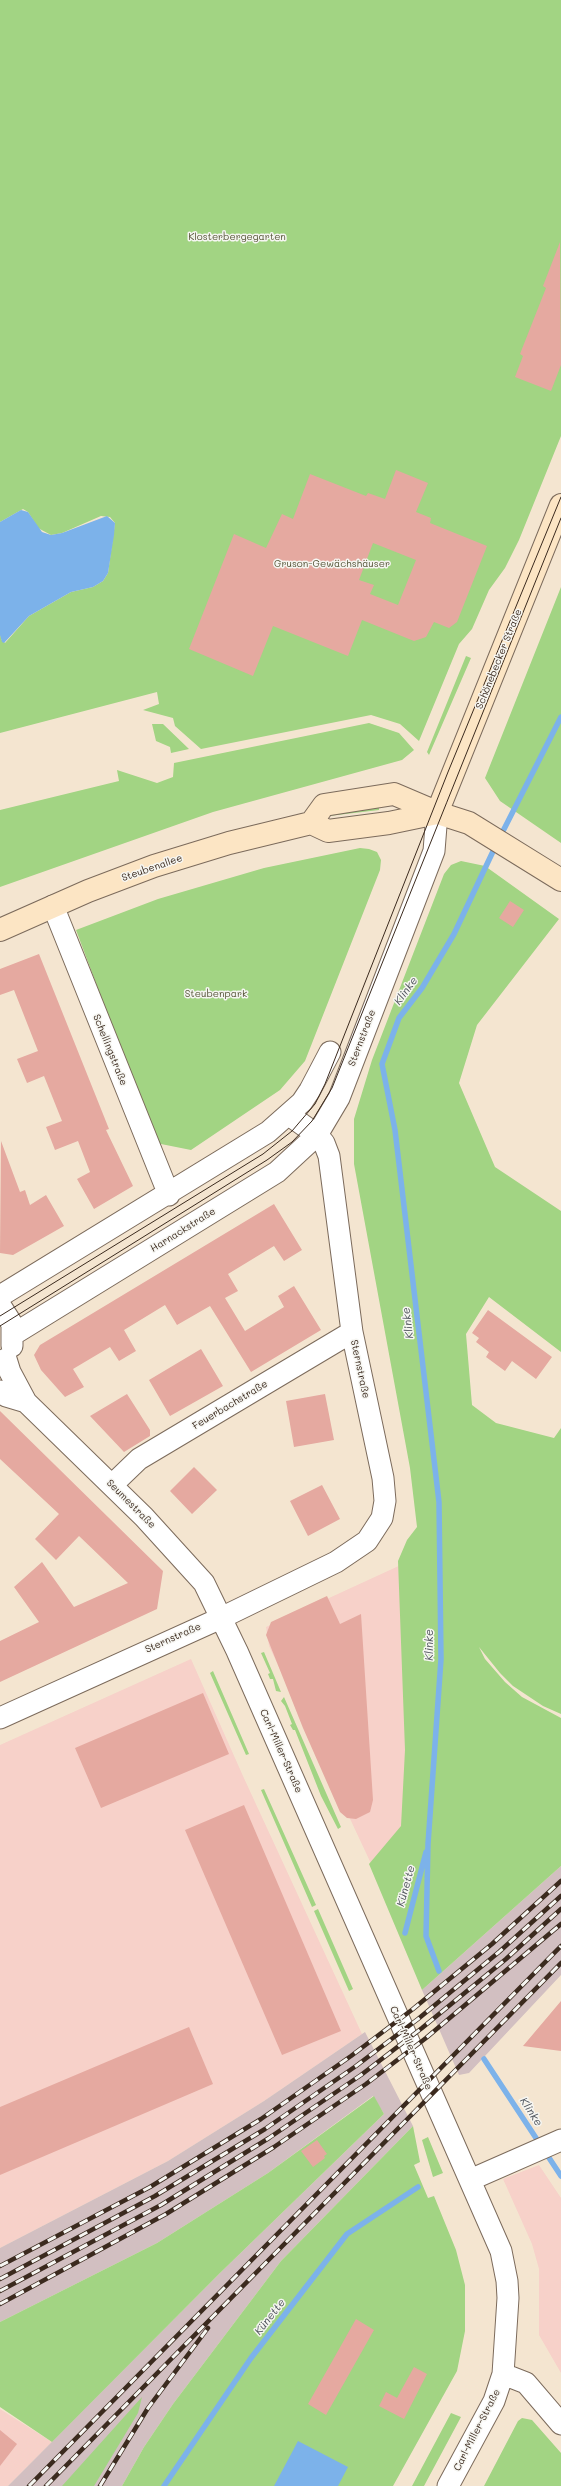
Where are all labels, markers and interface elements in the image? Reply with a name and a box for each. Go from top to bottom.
park label: Klosterbergegarten [188,231,286,243]
park label: Gruson-Gewächshäuser [274,558,390,570]
street label: Schönebecker Straße [473,607,525,711]
street label: Steubenallee [120,852,184,884]
water label: Klinke [391,974,421,1008]
park label: Steubenpark [185,988,247,1000]
street label: Sternstraße [346,1008,378,1068]
street label: Schellingstraße [90,1013,130,1087]
street label: Harnackstraße [148,1205,218,1255]
water label: Klinke [400,1307,416,1339]
street label: Sternstraße [348,1338,372,1400]
street label: Feuerbachstraße [190,1378,270,1432]
street label: Seumestraße [104,1477,158,1531]
street label: Sternstraße [143,1620,203,1656]
water label: Klinke [423,1629,437,1661]
street label: Carl-Miller-Straße [257,1707,305,1795]
water label: Künette [394,1864,418,1908]
street label: Carl-Miller-Straße [387,2004,435,2092]
water label: Klinke [517,2095,545,2129]
water label: Künette [252,2296,288,2338]
street label: Carl-Miller-Straße [451,2387,503,2473]

